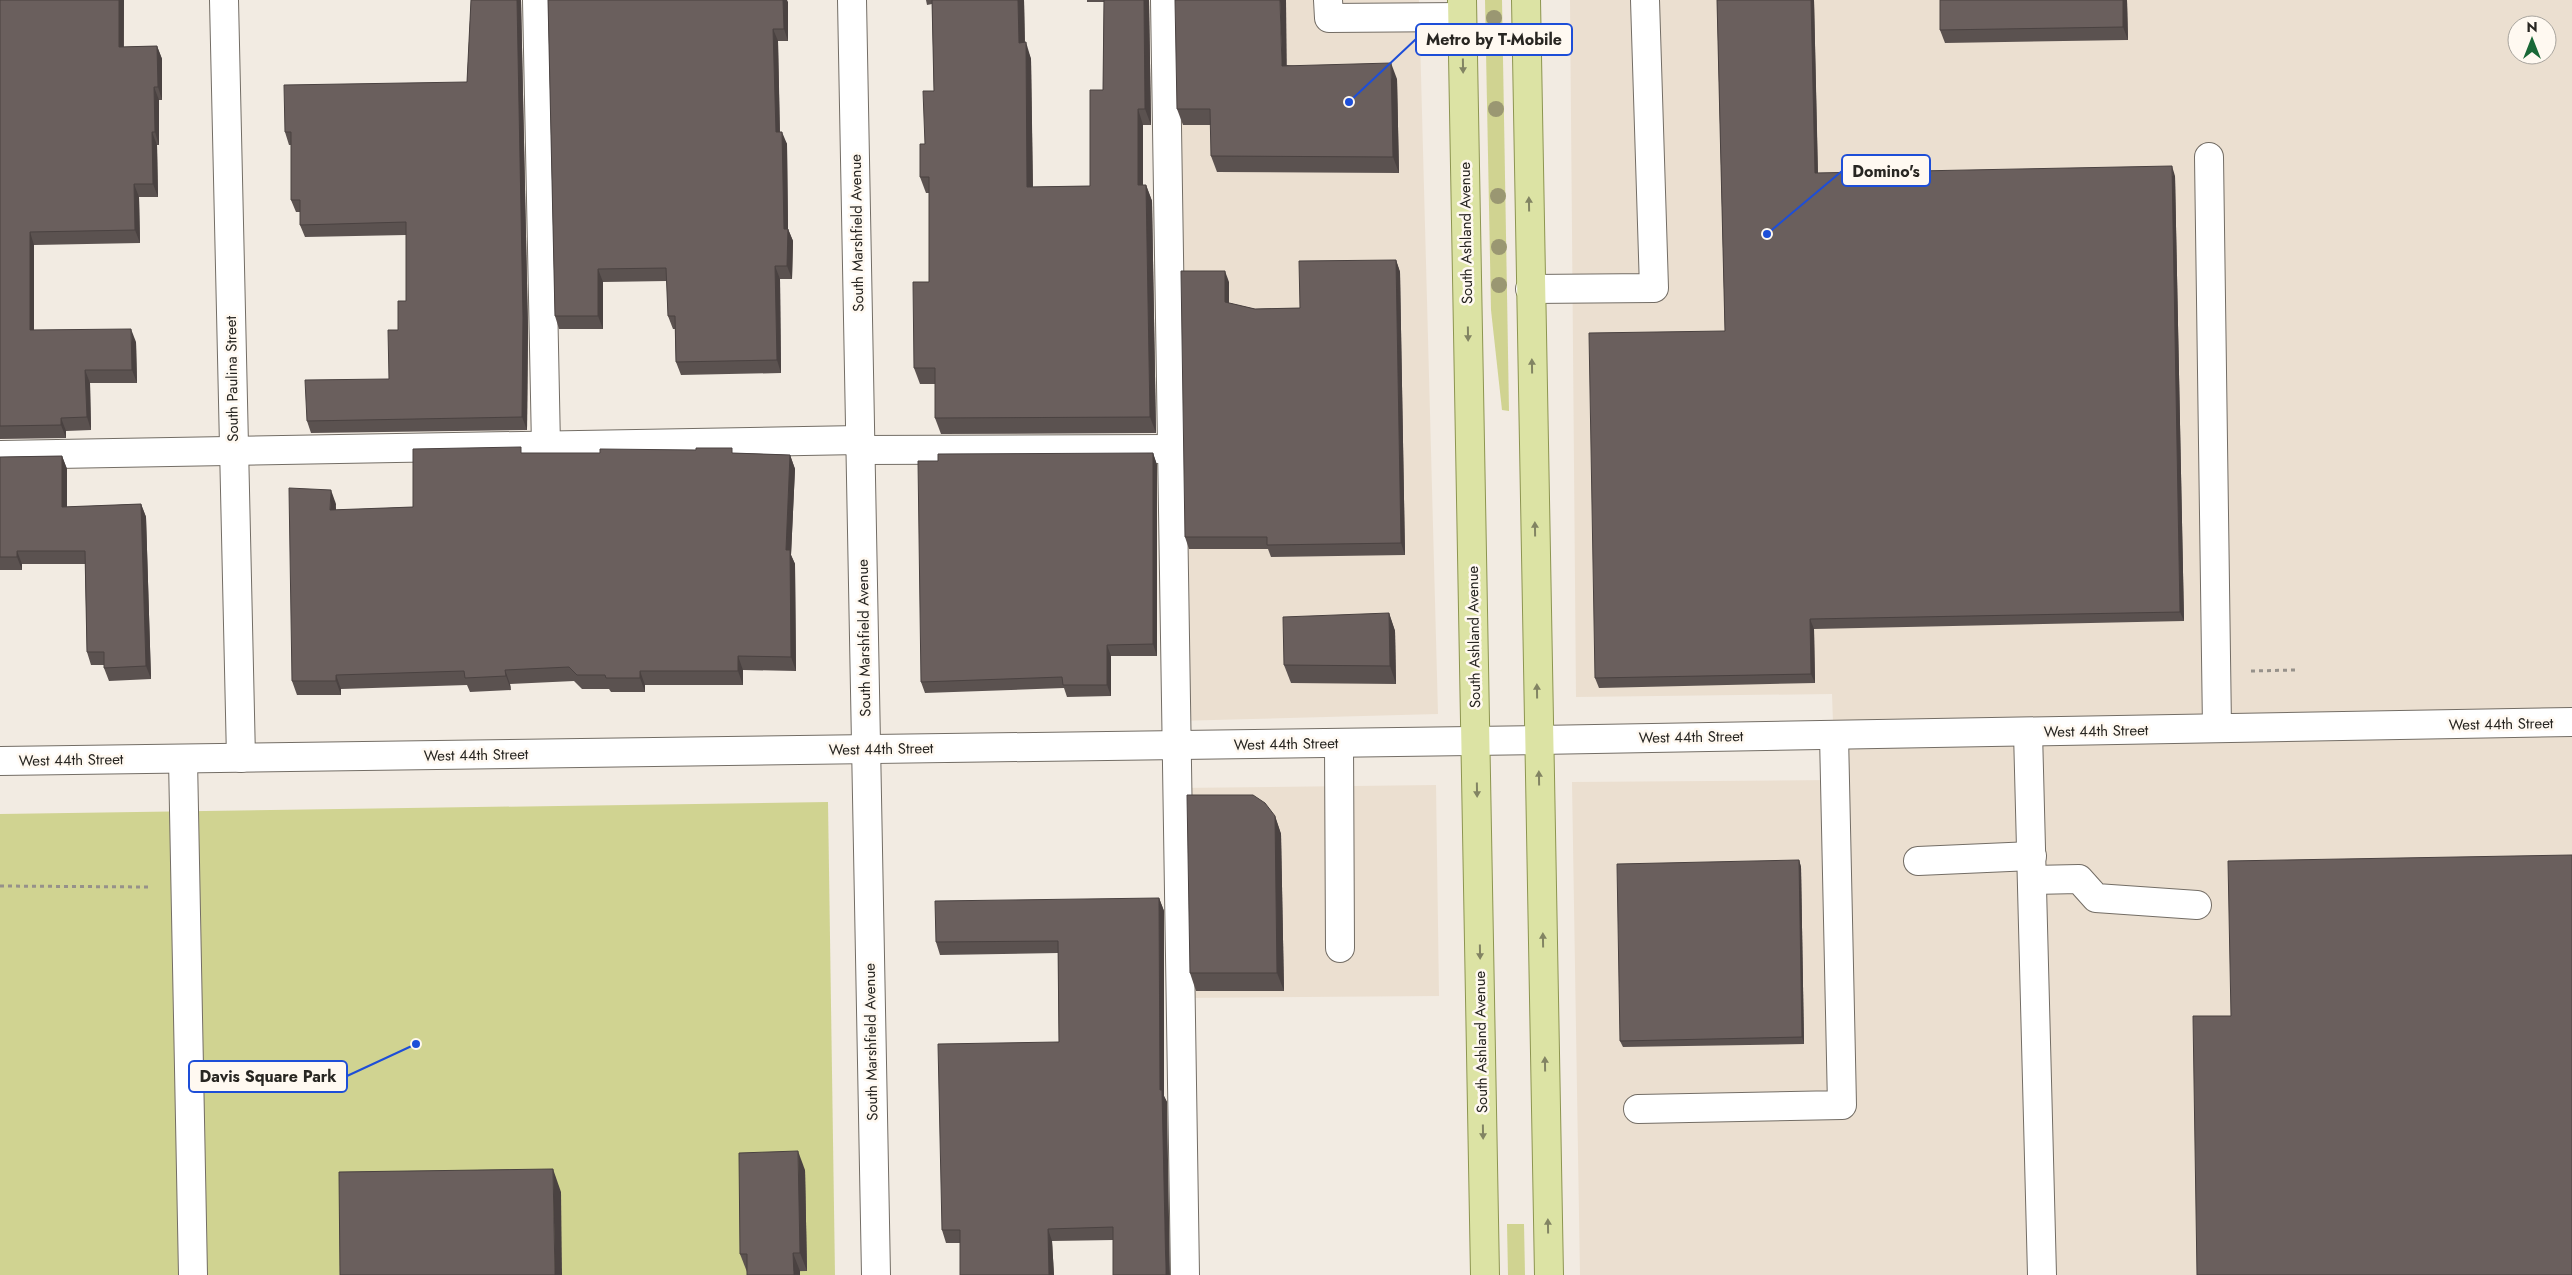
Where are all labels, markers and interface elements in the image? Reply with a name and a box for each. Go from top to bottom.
north arrow [2507,15,2557,65]
text: N [2526,17,2538,37]
callout: Metro by T-Mobile [1416,24,1572,55]
text: Metro by T-Mobile [1426,28,1562,51]
one-way arrow [1459,58,1467,74]
street label: South Marshfield Avenue [845,154,869,312]
callout: Domino's [1842,155,1930,186]
text: Domino's [1852,160,1920,183]
street label: South Ashland Avenue [1454,161,1478,304]
one-way arrow [1525,196,1533,212]
street label: South Paulina Street [220,315,244,442]
one-way arrow [1464,326,1472,342]
one-way arrow [1528,358,1536,374]
one-way arrow [1530,521,1538,537]
street label: South Marshfield Avenue [852,559,876,717]
street label: South Ashland Avenue [1462,565,1486,708]
one-way arrow [1533,683,1541,699]
street label: West 44th Street [2448,712,2554,736]
street label: West 44th Street [2043,719,2149,743]
street label: West 44th Street [1638,725,1744,749]
street label: West 44th Street [1233,732,1339,756]
street label: West 44th Street [828,737,934,761]
street label: West 44th Street [423,743,529,767]
street label: West 44th Street [18,748,124,772]
one-way arrow [1535,769,1543,785]
one-way arrow [1473,782,1481,798]
one-way arrow [1539,932,1547,948]
one-way arrow [1476,944,1484,960]
street label: South Marshfield Avenue [859,963,883,1121]
street label: South Ashland Avenue [1469,970,1493,1113]
one-way arrow [1541,1056,1549,1072]
callout: Davis Square Park [189,1061,347,1092]
text: Davis Square Park [199,1065,337,1088]
one-way arrow [1479,1124,1487,1140]
one-way arrow [1544,1218,1552,1234]

